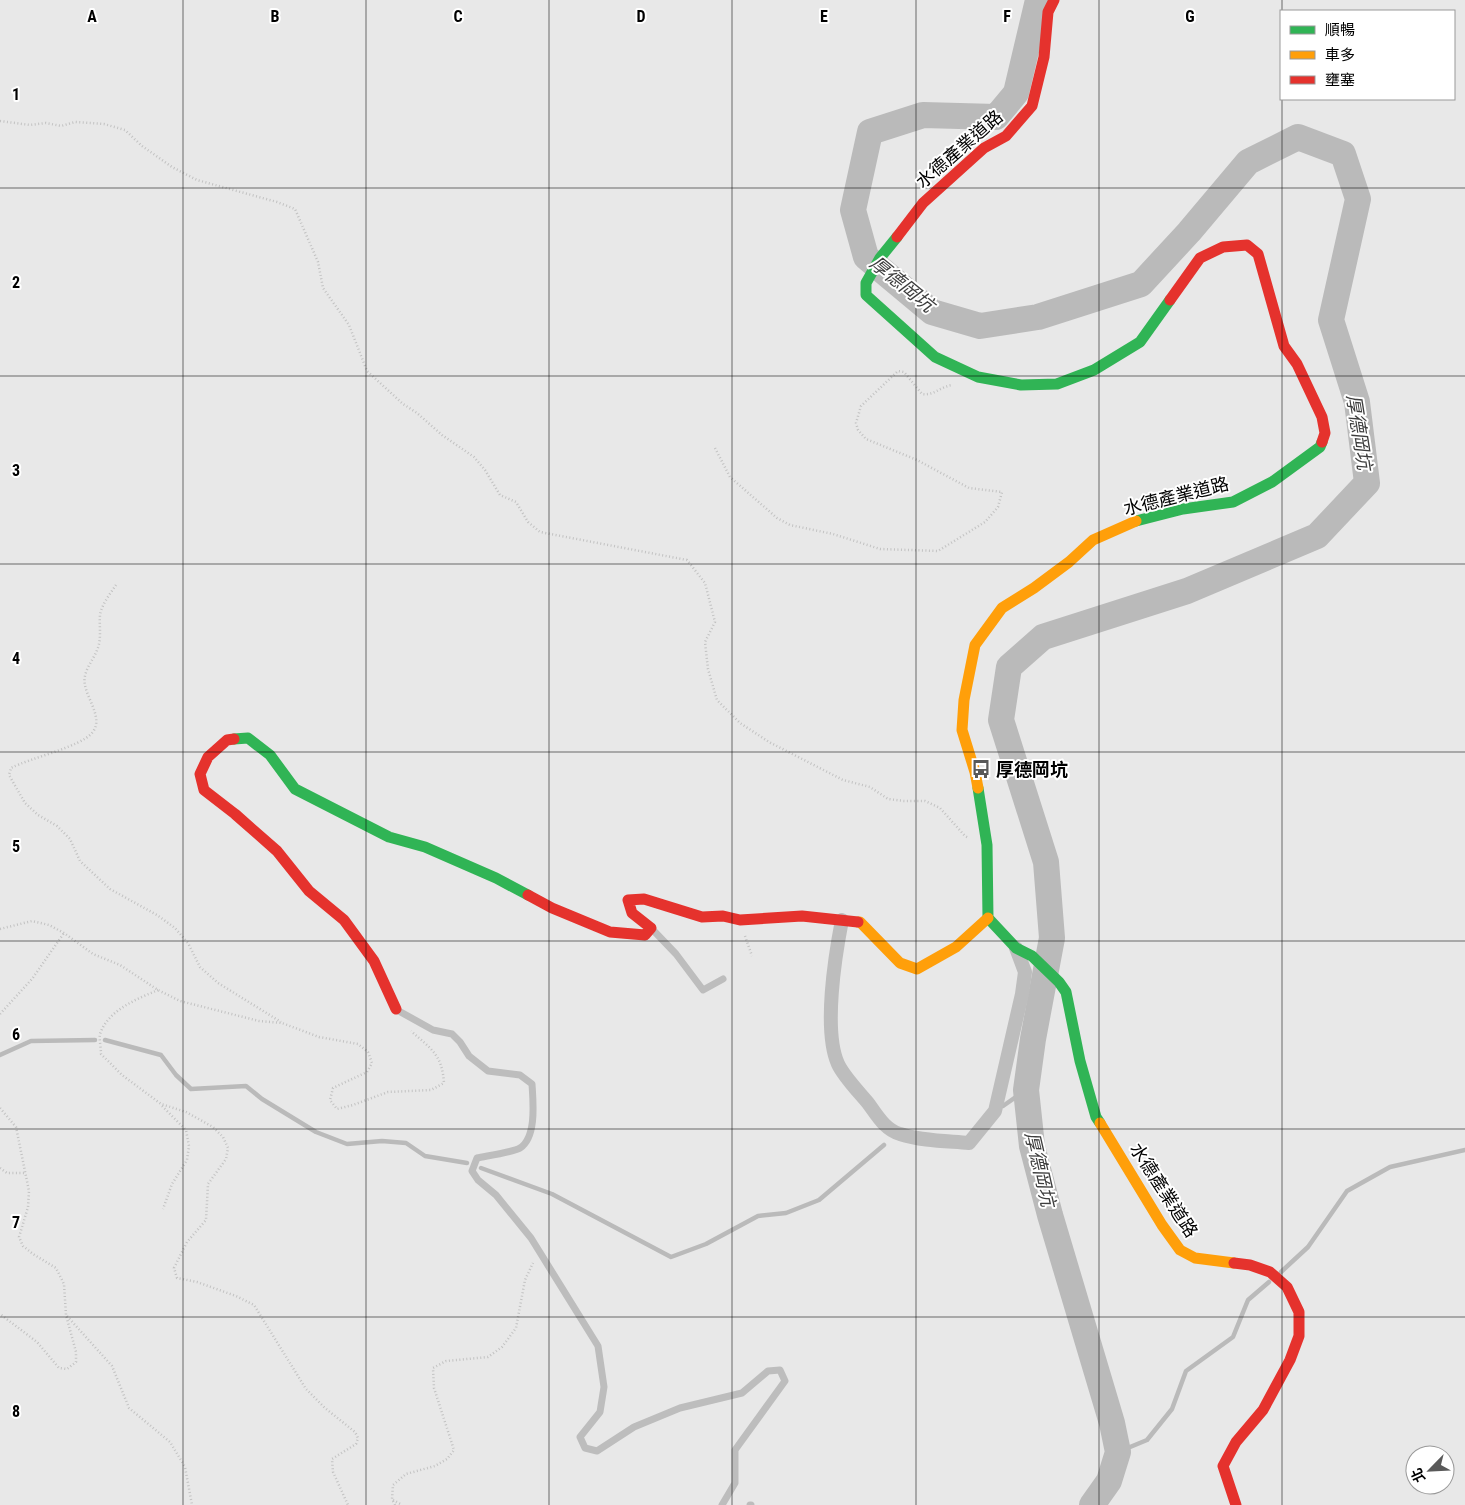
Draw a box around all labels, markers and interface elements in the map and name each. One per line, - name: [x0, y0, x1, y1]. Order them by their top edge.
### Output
- text: A: [87, 7, 97, 26]
- text: B: [271, 7, 280, 26]
- text: C: [453, 7, 463, 26]
- text: D: [636, 7, 646, 26]
- text: E: [820, 7, 828, 26]
- text: F: [1003, 7, 1011, 26]
- text: G: [1185, 7, 1195, 26]
- legend: [1280, 10, 1455, 100]
- text: 順暢: [1325, 21, 1355, 39]
- text: 車多: [1325, 46, 1355, 64]
- text: 壅塞: [1325, 71, 1355, 89]
- text: 1: [12, 85, 20, 104]
- street label: 水德產業道路: [911, 106, 1007, 192]
- water label: 厚德岡坑: [865, 251, 941, 319]
- text: 2: [12, 273, 20, 292]
- water label: 厚德岡坑: [1342, 393, 1377, 474]
- text: 3: [12, 461, 20, 480]
- street label: 水德產業道路: [1121, 473, 1231, 519]
- text: 4: [12, 649, 20, 668]
- bus stop icon: 厚德岡坑: [970, 758, 992, 780]
- place label: 厚德岡坑: [996, 759, 1068, 780]
- text: 5: [12, 837, 20, 856]
- text: 6: [12, 1025, 20, 1044]
- water label: 厚德岡坑: [1020, 1129, 1060, 1212]
- street label: 水德產業道路: [1126, 1139, 1202, 1241]
- text: 7: [12, 1213, 20, 1232]
- text: 8: [12, 1402, 20, 1421]
- north arrow: [1405, 1445, 1455, 1495]
- text: 北: [1408, 1466, 1428, 1485]

